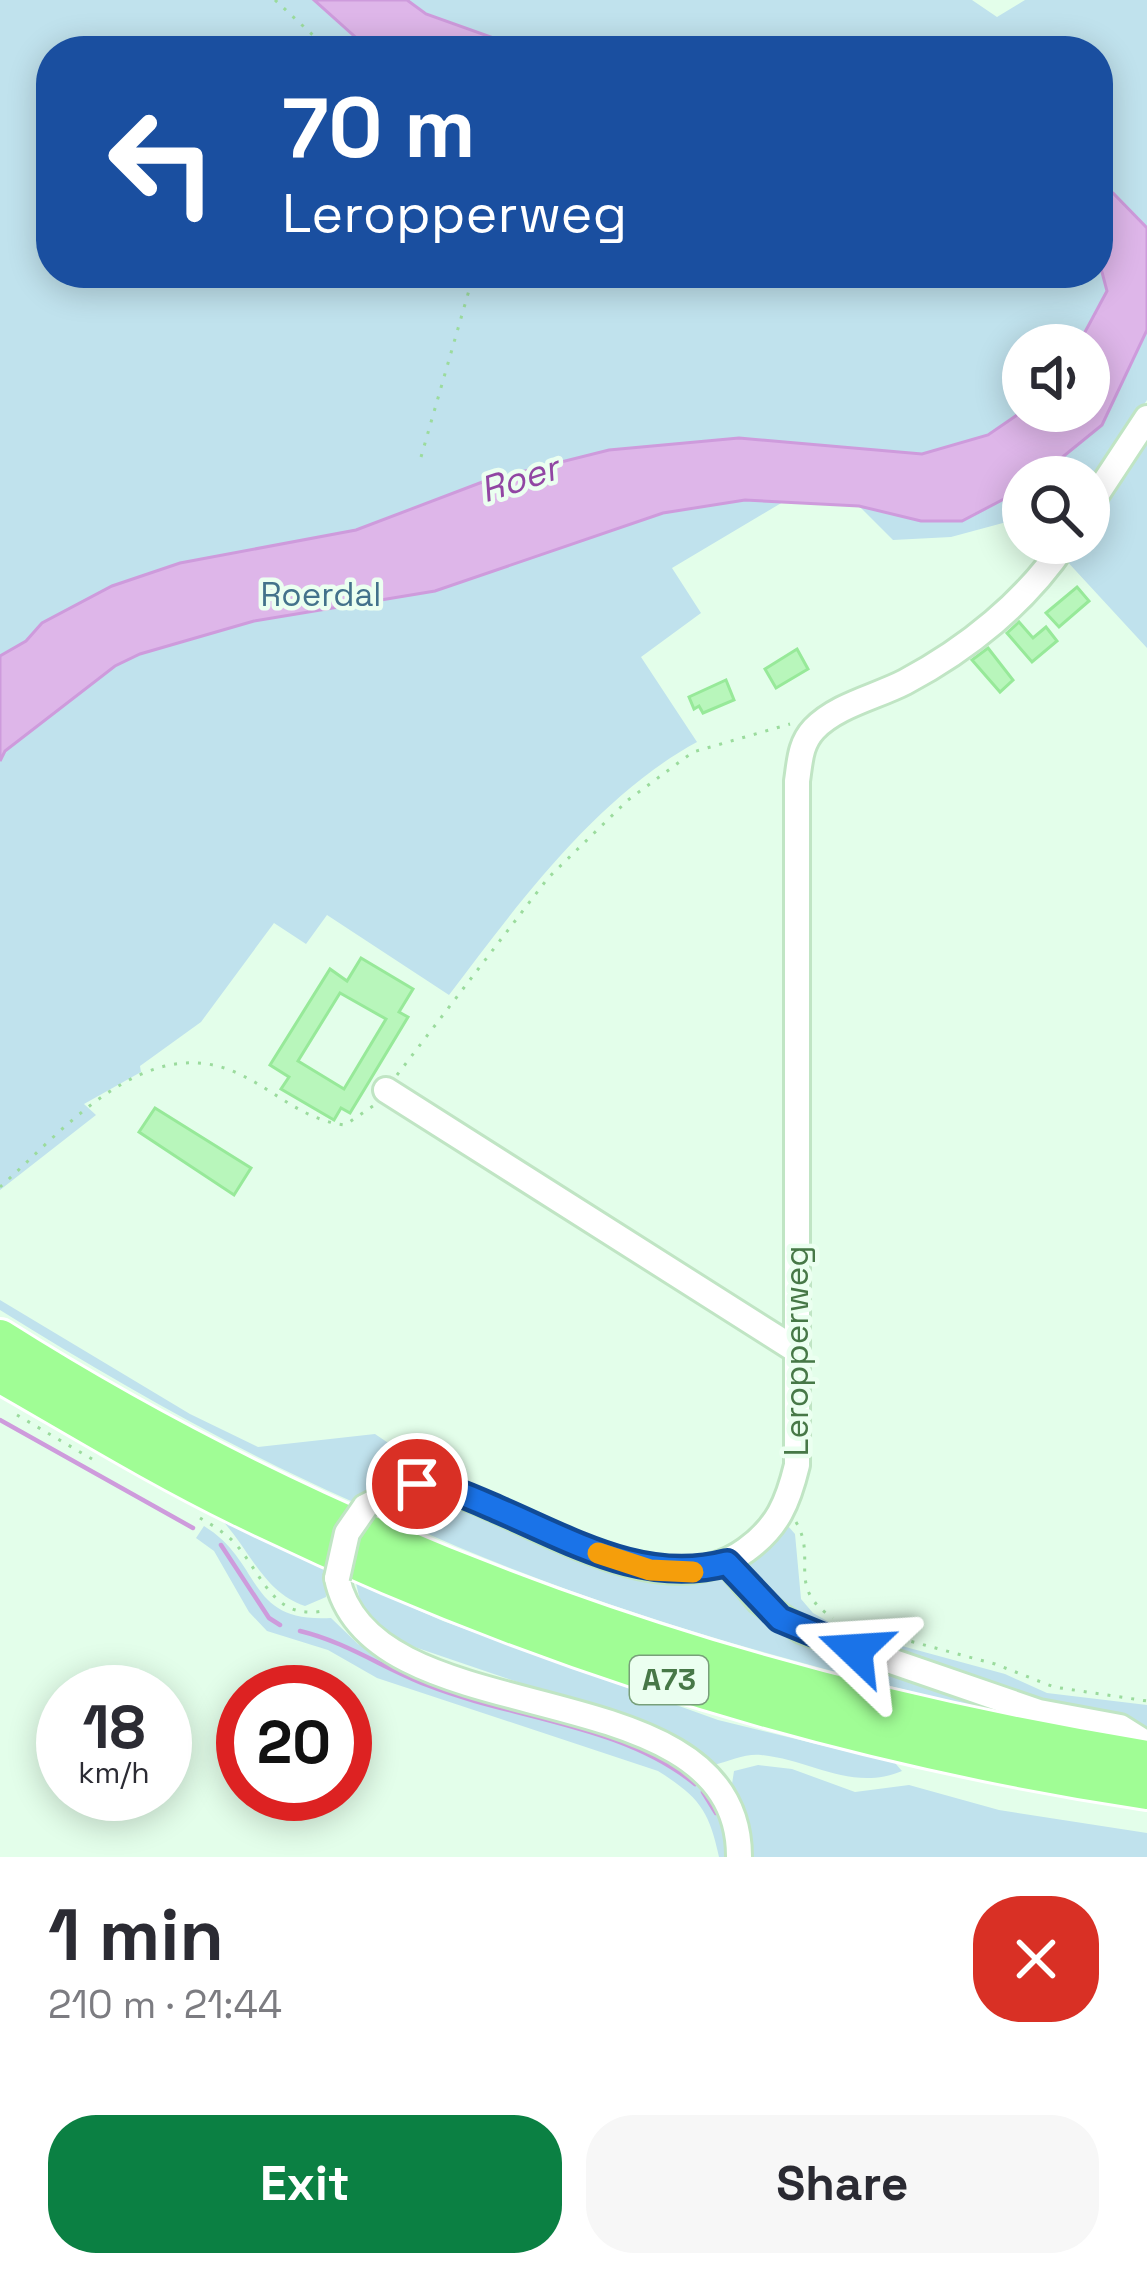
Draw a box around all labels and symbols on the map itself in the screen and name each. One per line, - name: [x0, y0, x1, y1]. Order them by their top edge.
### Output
- water label: Roer: [474, 444, 568, 513]
- park label: Roerdal: [261, 574, 381, 616]
- street label: Leropperweg: [776, 1246, 818, 1457]
- pin: [366, 1433, 468, 1535]
- position arrow: [792, 1587, 918, 1713]
- road number: A73: [630, 1656, 708, 1704]
- speed limit sign: 20: [216, 1665, 372, 1821]

